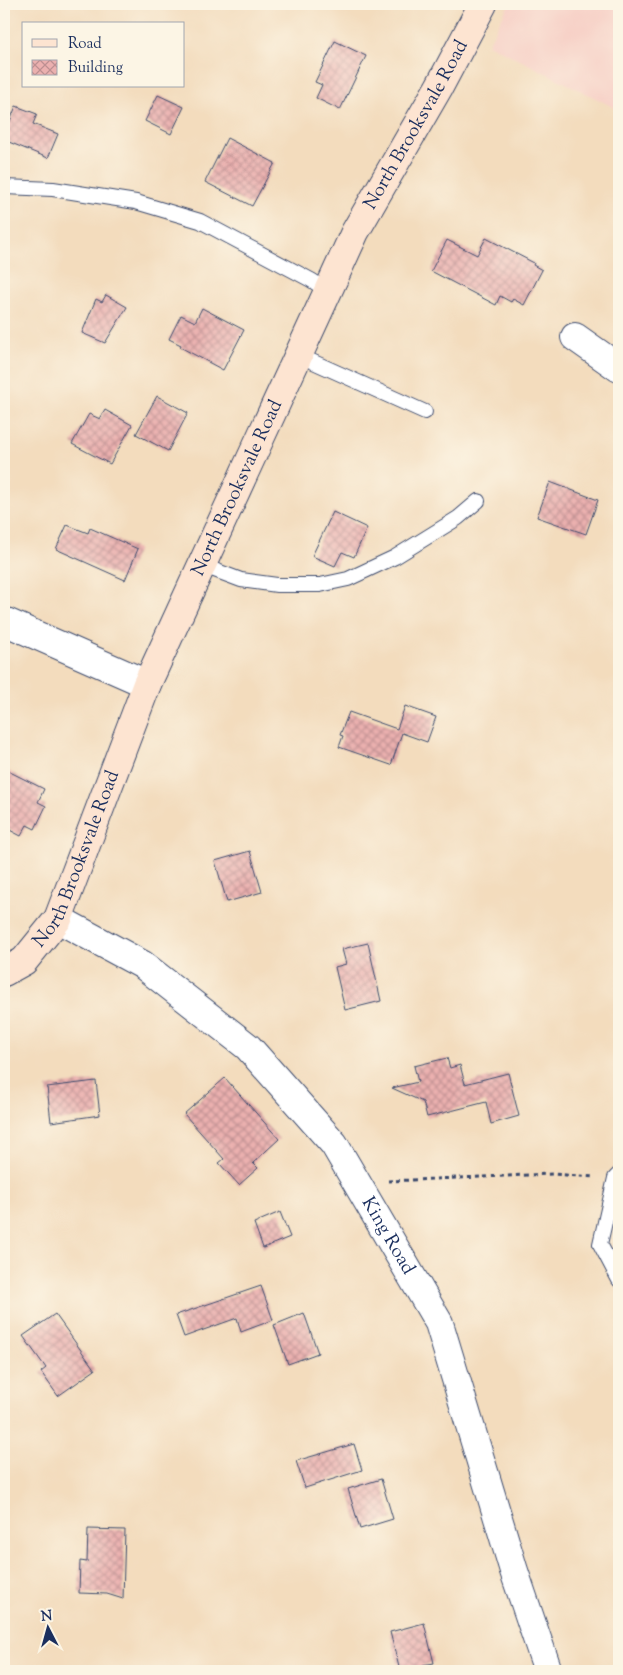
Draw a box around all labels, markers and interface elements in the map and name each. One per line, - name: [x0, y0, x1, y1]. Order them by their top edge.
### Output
- legend: [22, 22, 185, 88]
- text: Road: [68, 34, 102, 55]
- street label: North Brooksvale Road: [357, 35, 475, 215]
- text: Building: [68, 58, 123, 79]
- street label: North Brooksvale Road: [185, 395, 290, 580]
- street label: North Brooksvale Road: [26, 766, 127, 954]
- street label: King Road: [354, 1192, 421, 1280]
- north arrow: [22, 1602, 72, 1652]
- text: N: [40, 1607, 53, 1628]

